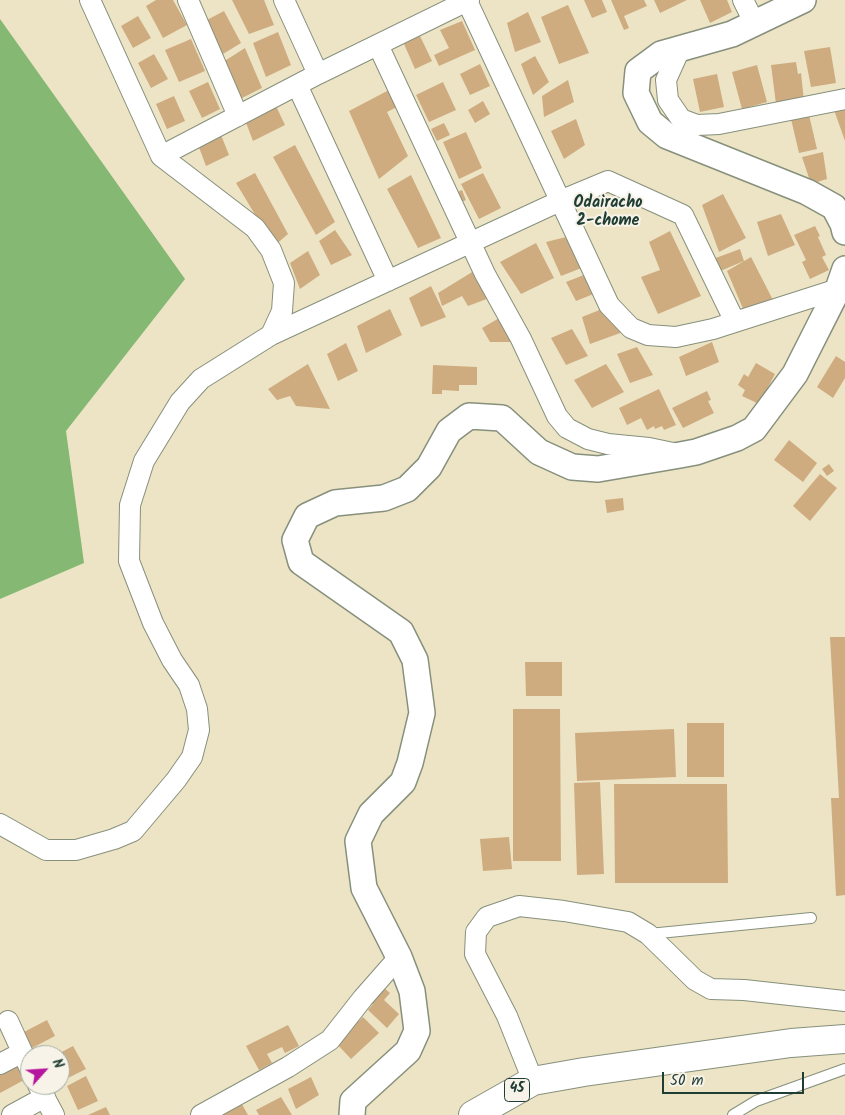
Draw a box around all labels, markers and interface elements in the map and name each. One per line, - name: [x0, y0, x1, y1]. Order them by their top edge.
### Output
- district label: Odairacho 2-chome: [574, 194, 642, 232]
- north arrow: [20, 1045, 70, 1095]
- text: N: [46, 1055, 69, 1073]
- scale bar: [665, 1062, 808, 1094]
- text: 50 m: [670, 1069, 704, 1093]
- road number: 45: [504, 1078, 530, 1102]

